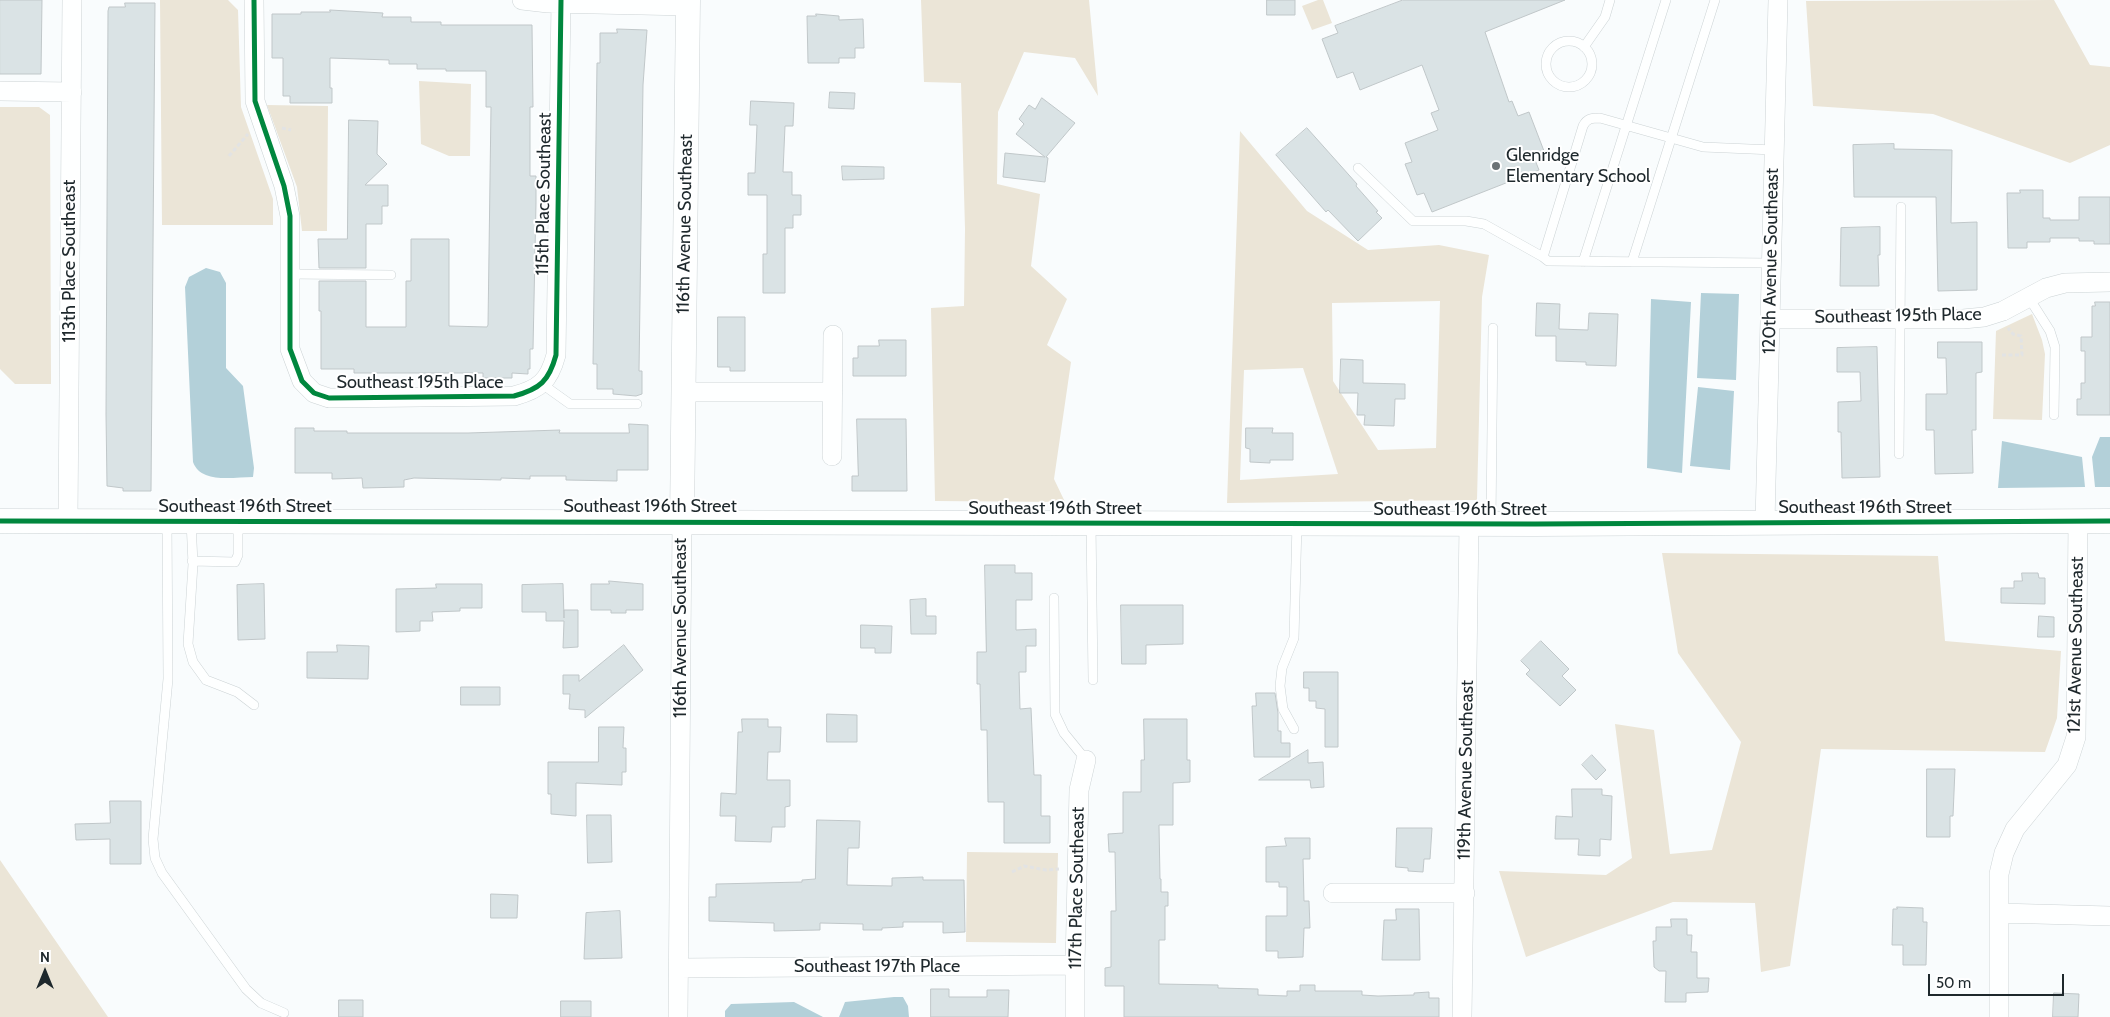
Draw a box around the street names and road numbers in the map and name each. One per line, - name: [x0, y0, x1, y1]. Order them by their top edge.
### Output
- street label: 115th Place Southeast: [532, 112, 556, 276]
- street label: 116th Avenue Southeast: [673, 134, 697, 314]
- street label: 120th Avenue Southeast: [1759, 168, 1783, 354]
- street label: 113th Place Southeast: [59, 180, 81, 342]
- street label: Southeast 195th Place: [1814, 304, 1982, 328]
- street label: Southeast 195th Place: [336, 372, 504, 394]
- street label: Southeast 196th Street: [158, 496, 332, 518]
- street label: Southeast 196th Street: [563, 496, 737, 518]
- street label: Southeast 196th Street: [1778, 497, 1952, 519]
- street label: Southeast 196th Street: [968, 498, 1142, 520]
- street label: Southeast 196th Street: [1373, 499, 1547, 521]
- street label: 116th Avenue Southeast: [670, 538, 692, 718]
- street label: 121st Avenue Southeast: [2064, 556, 2088, 734]
- street label: 119th Avenue Southeast: [1454, 680, 1478, 860]
- street label: 117th Place Southeast: [1065, 807, 1089, 969]
- street label: Southeast 197th Place: [794, 956, 960, 978]

